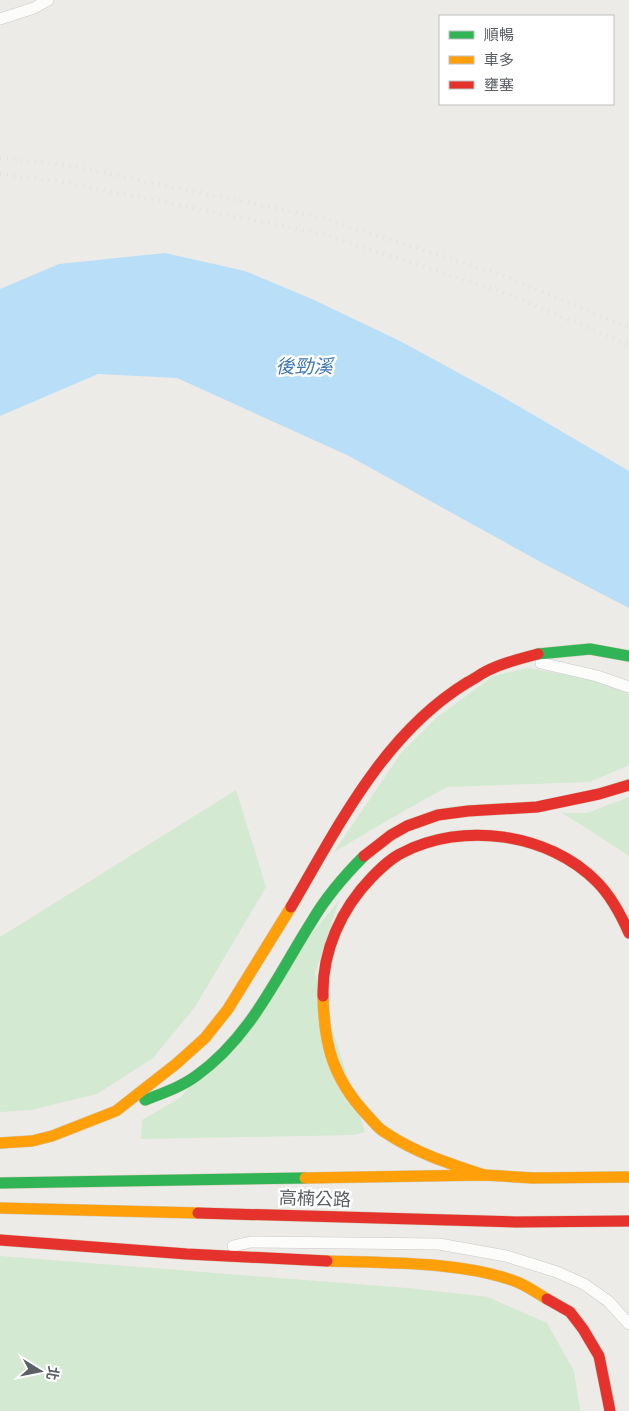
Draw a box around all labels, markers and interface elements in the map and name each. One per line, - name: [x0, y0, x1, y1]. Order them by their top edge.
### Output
- legend: [439, 15, 614, 105]
- text: 順暢: [484, 25, 514, 45]
- text: 車多: [484, 50, 514, 70]
- text: 壅塞: [484, 75, 514, 95]
- water label: 後勁溪: [275, 354, 335, 380]
- street label: 高楠公路: [279, 1186, 351, 1212]
- north arrow: [15, 1346, 65, 1396]
- text: 北: [42, 1365, 63, 1382]

